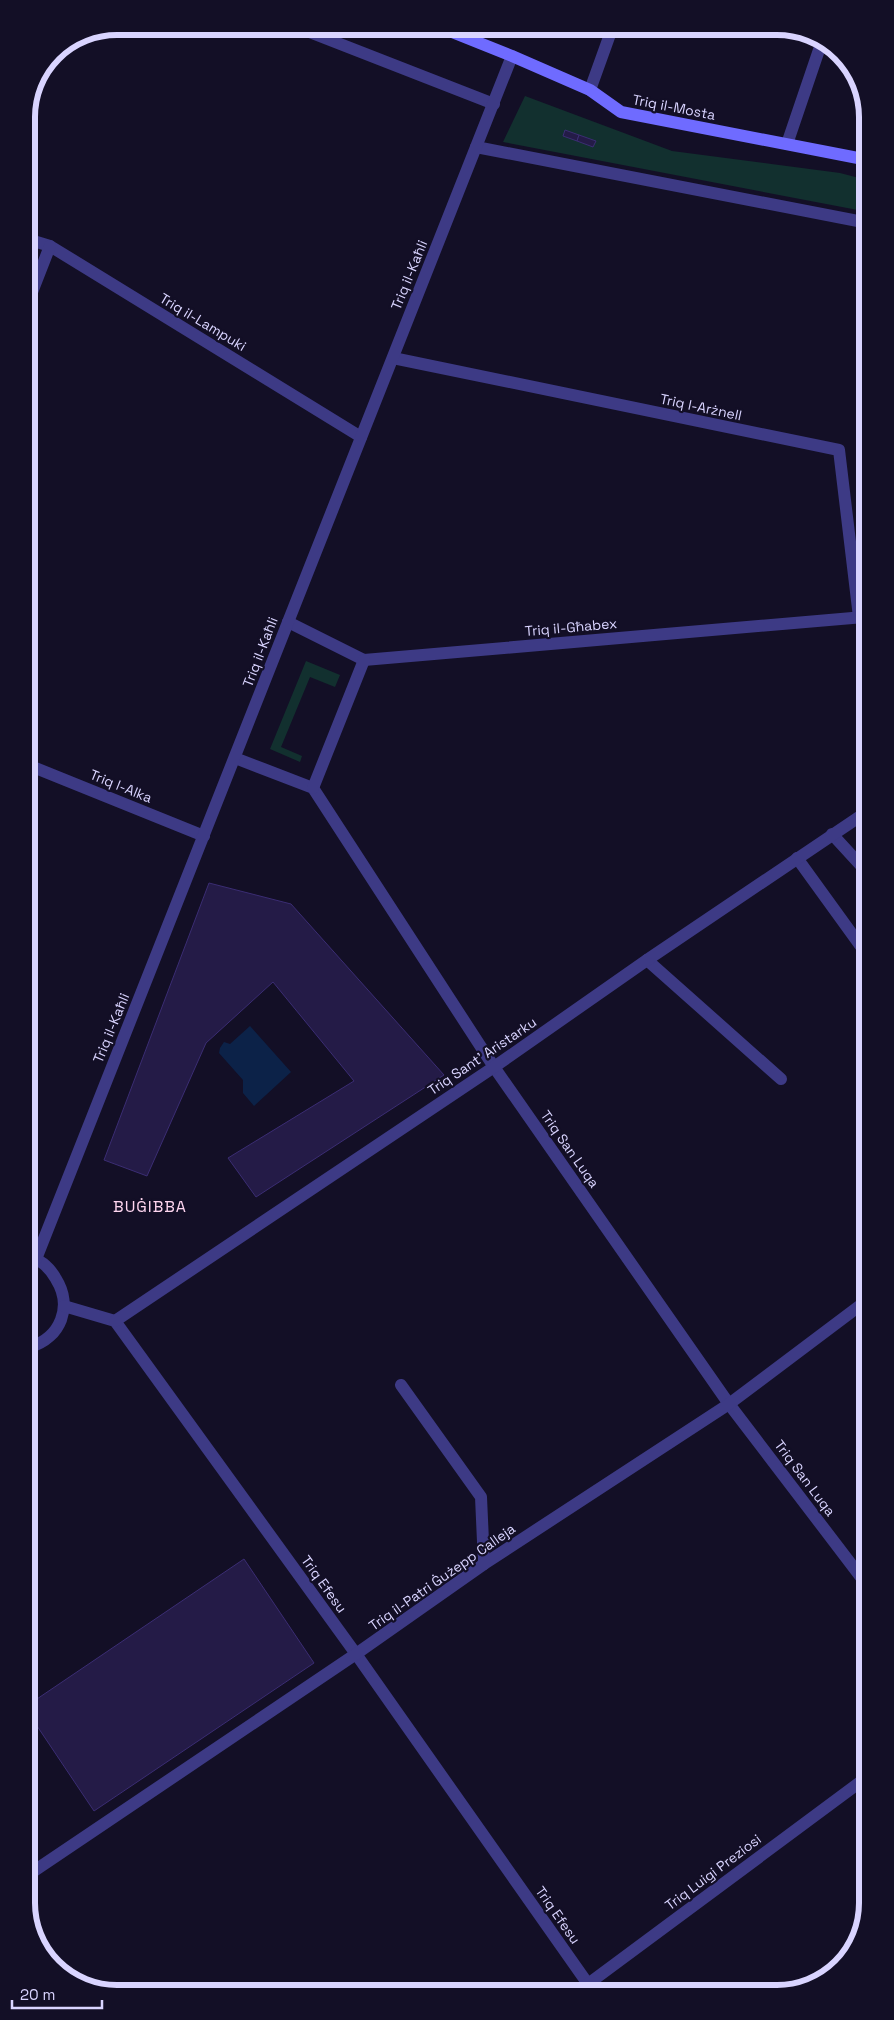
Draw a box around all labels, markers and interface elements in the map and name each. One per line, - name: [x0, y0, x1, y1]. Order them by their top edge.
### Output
- street label: Triq il-Mosta: [631, 90, 717, 124]
- street label: Triq il-Kaħli: [387, 237, 431, 313]
- street label: Triq il-Lampuki: [156, 289, 250, 355]
- street label: Triq l-Arżnell: [658, 390, 744, 424]
- street label: Triq il-Kaħli: [238, 614, 282, 690]
- street label: Triq il-Għabex: [524, 614, 618, 640]
- street label: Triq l-Alka: [87, 765, 155, 807]
- street label: Triq il-Kaħli: [89, 990, 133, 1066]
- street label: Triq Sant' Aristarku: [424, 1013, 540, 1099]
- street label: Triq San Luqa: [537, 1107, 603, 1191]
- district label: BUĠIBBA: [113, 1196, 187, 1217]
- street label: Triq San Luqa: [771, 1436, 839, 1520]
- street label: Triq il-Patri Ġużepp Calleja: [365, 1520, 519, 1634]
- street label: Triq Efesu: [297, 1552, 351, 1616]
- street label: Triq Luigi Preziosi: [661, 1830, 765, 1914]
- street label: Triq Efesu: [532, 1883, 584, 1947]
- scale bar: [12, 1978, 102, 2010]
- text: 20 m: [20, 1985, 55, 2004]

